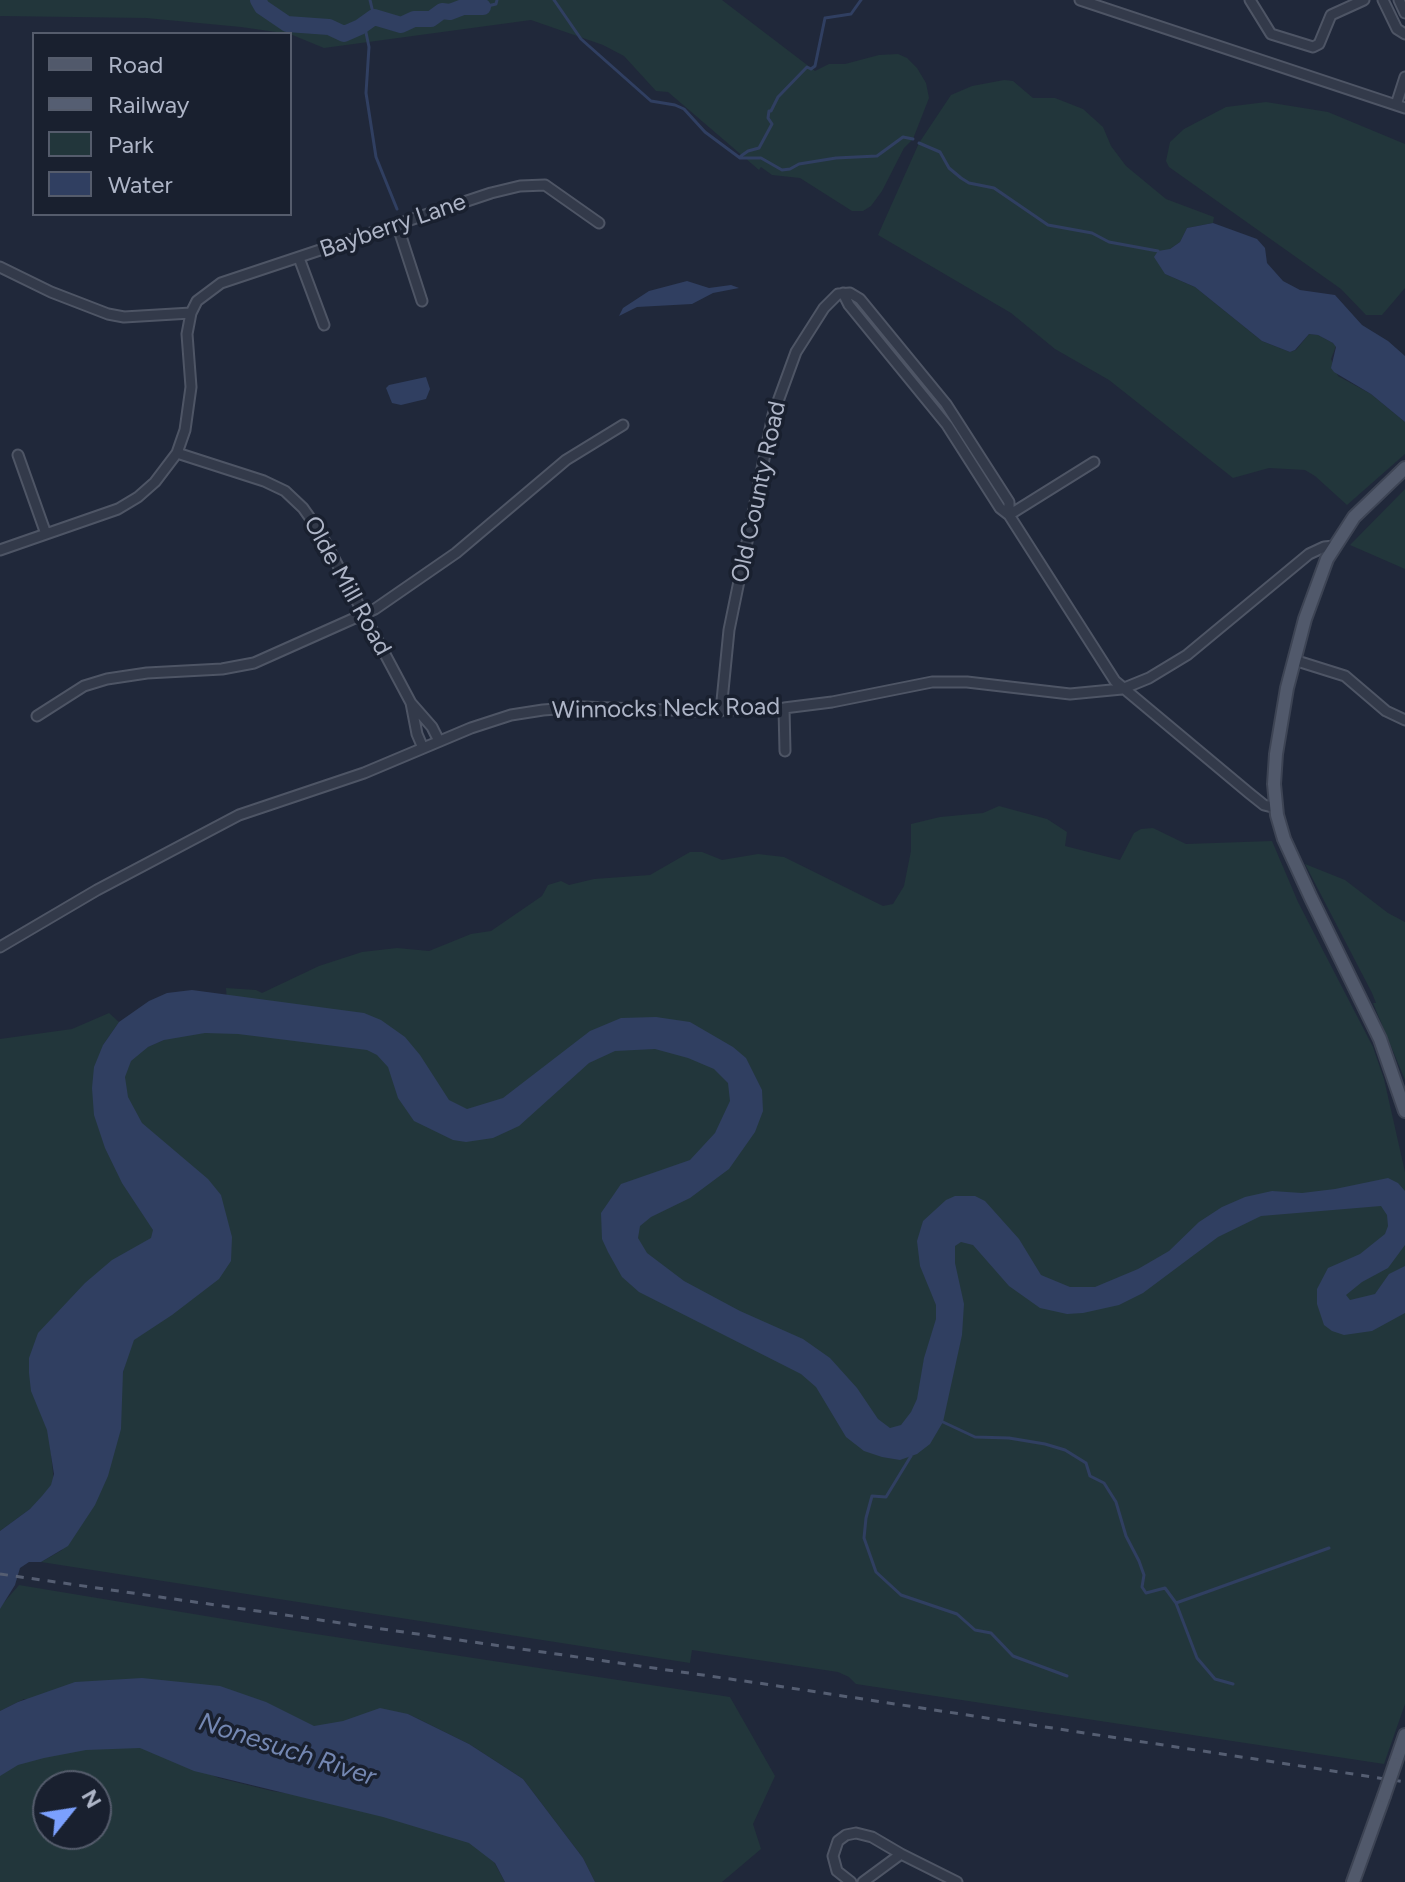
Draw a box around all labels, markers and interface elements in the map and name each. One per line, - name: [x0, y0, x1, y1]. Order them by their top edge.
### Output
- legend: [32, 32, 292, 216]
- text: Road: [108, 50, 163, 79]
- text: Railway: [108, 90, 189, 119]
- text: Park: [108, 130, 154, 159]
- text: Water: [108, 170, 173, 199]
- street label: Bayberry Lane: [316, 188, 470, 264]
- street label: Old County Road: [726, 399, 792, 585]
- street label: Olde Mill Road: [297, 511, 397, 661]
- street label: Winnocks Neck Road: [552, 693, 780, 725]
- water label: Nonesuch River: [195, 1707, 379, 1793]
- north arrow: [32, 1770, 112, 1850]
- text: N: [76, 1785, 107, 1813]

